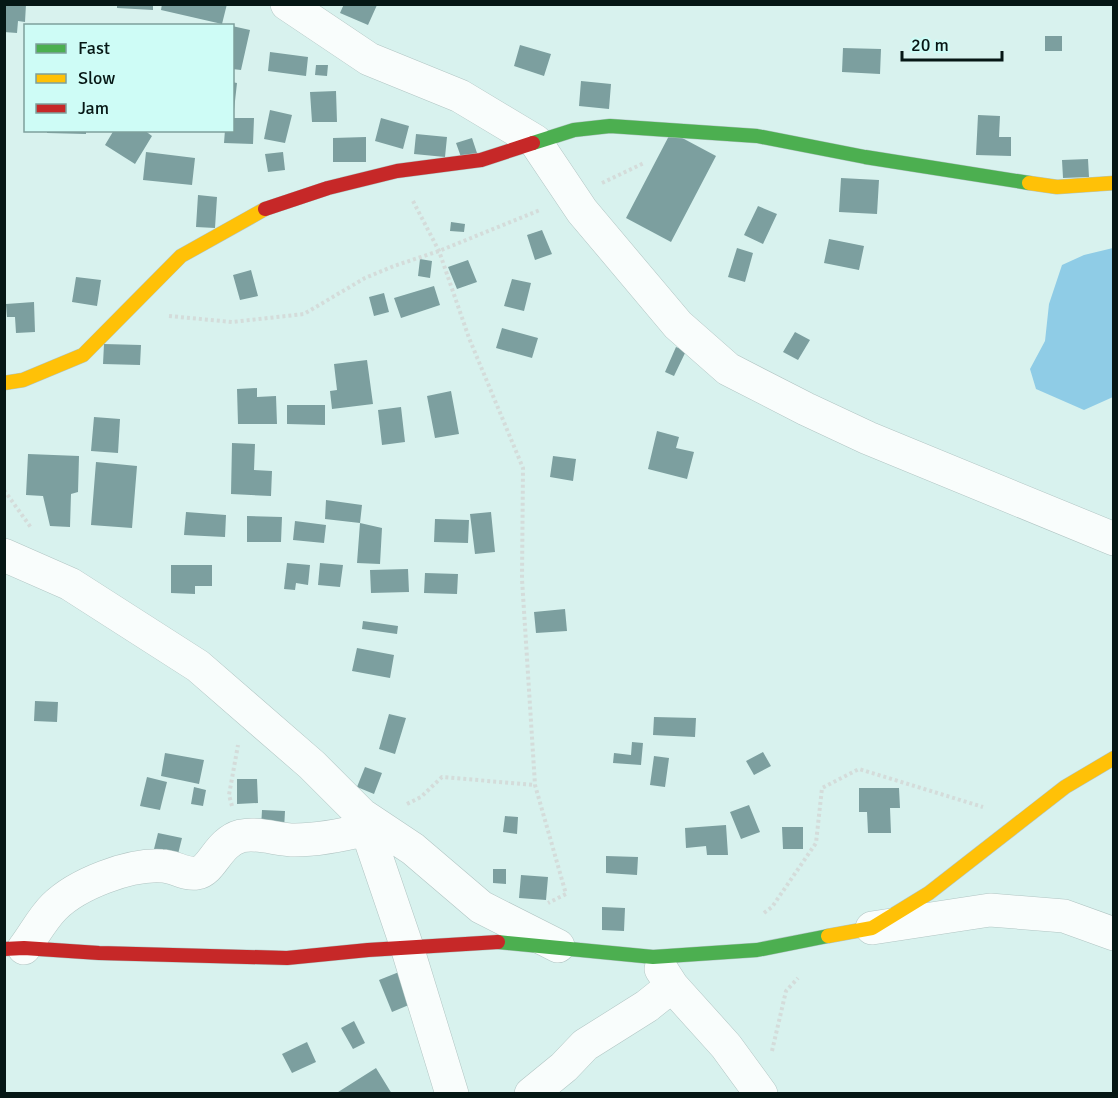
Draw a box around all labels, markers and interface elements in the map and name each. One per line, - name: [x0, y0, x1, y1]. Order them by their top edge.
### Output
- legend: [24, 24, 234, 132]
- scale bar: [902, 24, 1002, 62]
- text: 20 m: [911, 34, 949, 56]
- text: Fast: [78, 37, 110, 59]
- text: Slow: [78, 67, 115, 89]
- text: Jam: [78, 97, 109, 119]

